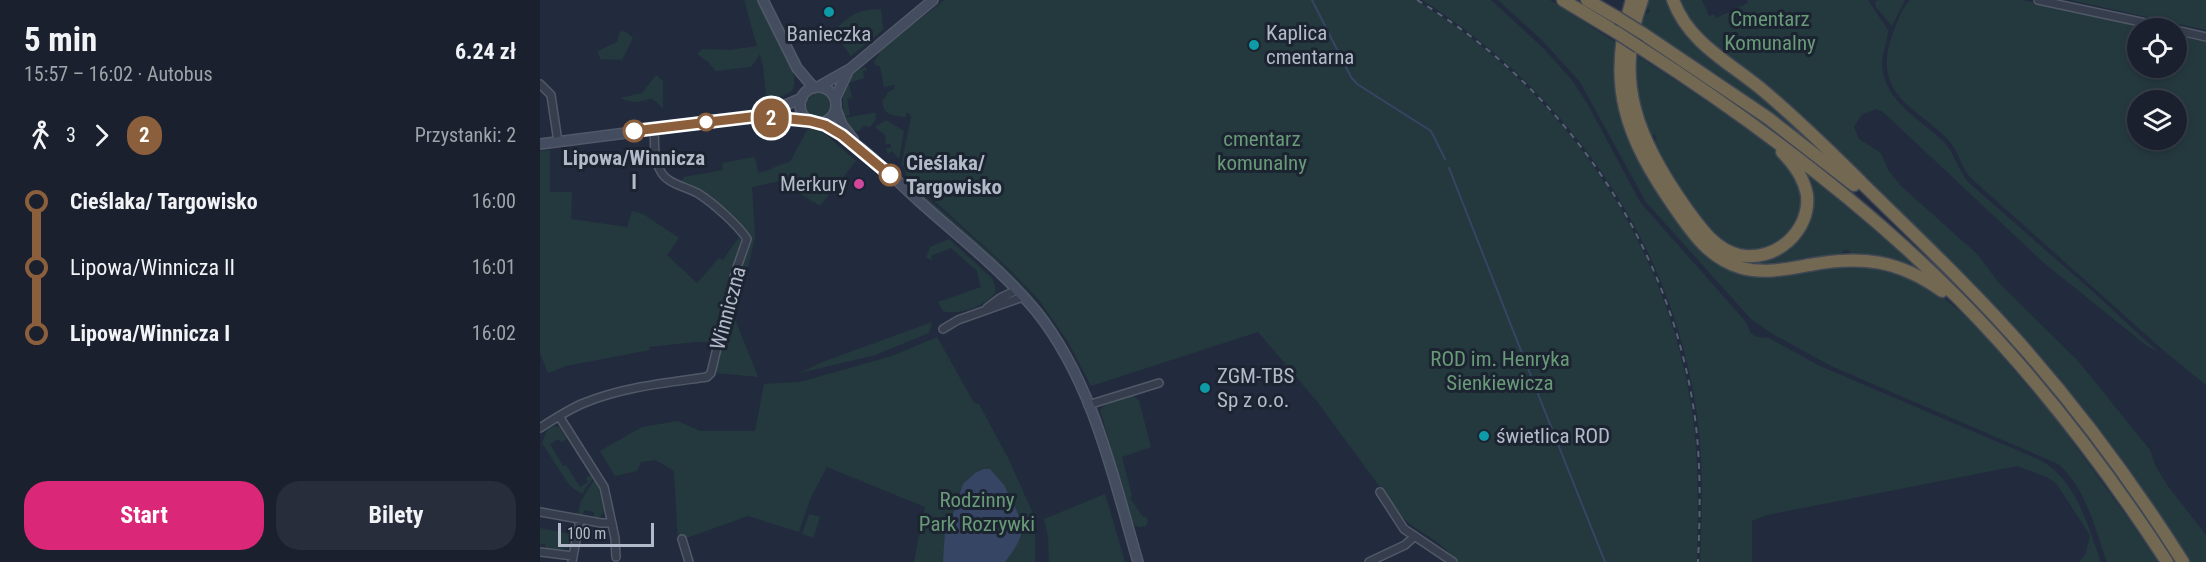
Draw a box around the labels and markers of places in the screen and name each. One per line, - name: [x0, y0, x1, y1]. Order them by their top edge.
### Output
- marker: Banieczka: [822, 5, 836, 19]
- place label: Kaplica cmentarna: [1266, 21, 1354, 69]
- place label: Banieczka: [787, 22, 871, 46]
- marker: Kaplica cmentarna: [1247, 38, 1261, 52]
- unlabelled marker: [697, 113, 715, 131]
- marker: Lipowa/Winnicza I: [623, 120, 645, 142]
- place label: Lipowa/Winnicza I: [563, 146, 705, 194]
- place label: Cieślaka/ Targowisko: [906, 151, 1002, 199]
- marker: Cieślaka/ Targowisko: [879, 164, 901, 186]
- place label: Merkury: [780, 172, 847, 196]
- marker: Merkury: [852, 177, 866, 191]
- place label: ZGM-TBS Sp z o.o.: [1217, 364, 1295, 412]
- marker: ZGM-TBS Sp z o.o.: [1198, 381, 1212, 395]
- place label: świetlica ROD: [1496, 424, 1610, 448]
- marker: świetlica ROD: [1477, 429, 1491, 443]

